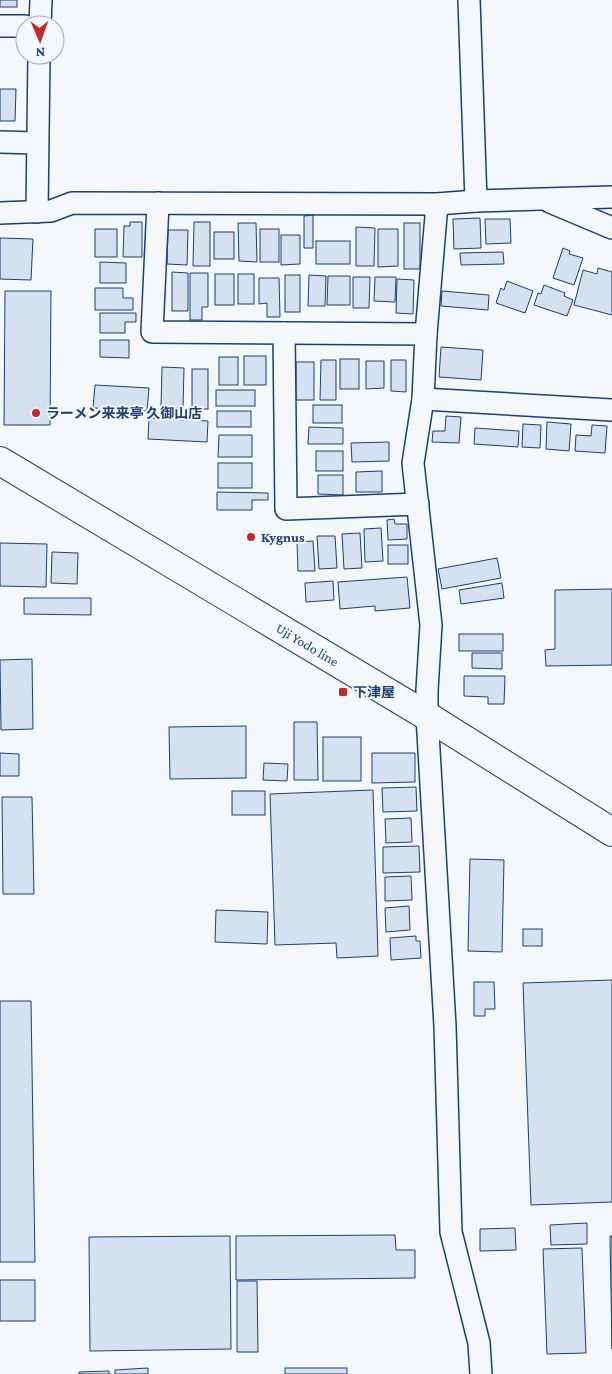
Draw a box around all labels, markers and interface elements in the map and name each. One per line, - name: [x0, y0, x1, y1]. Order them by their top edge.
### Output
- north arrow: [15, 15, 65, 65]
- text: N: [35, 45, 46, 61]
- place label: ラーメン来来亭 久御山店: [46, 405, 202, 421]
- marker: ラーメン来来亭 久御山店: [30, 407, 42, 419]
- place label: Kygnus: [261, 529, 305, 545]
- marker: Kygnus: [245, 531, 257, 543]
- street label: Uji Yodo line: [273, 620, 342, 669]
- place label: 下津屋: [353, 684, 395, 700]
- marker: 下津屋: [337, 686, 349, 698]

